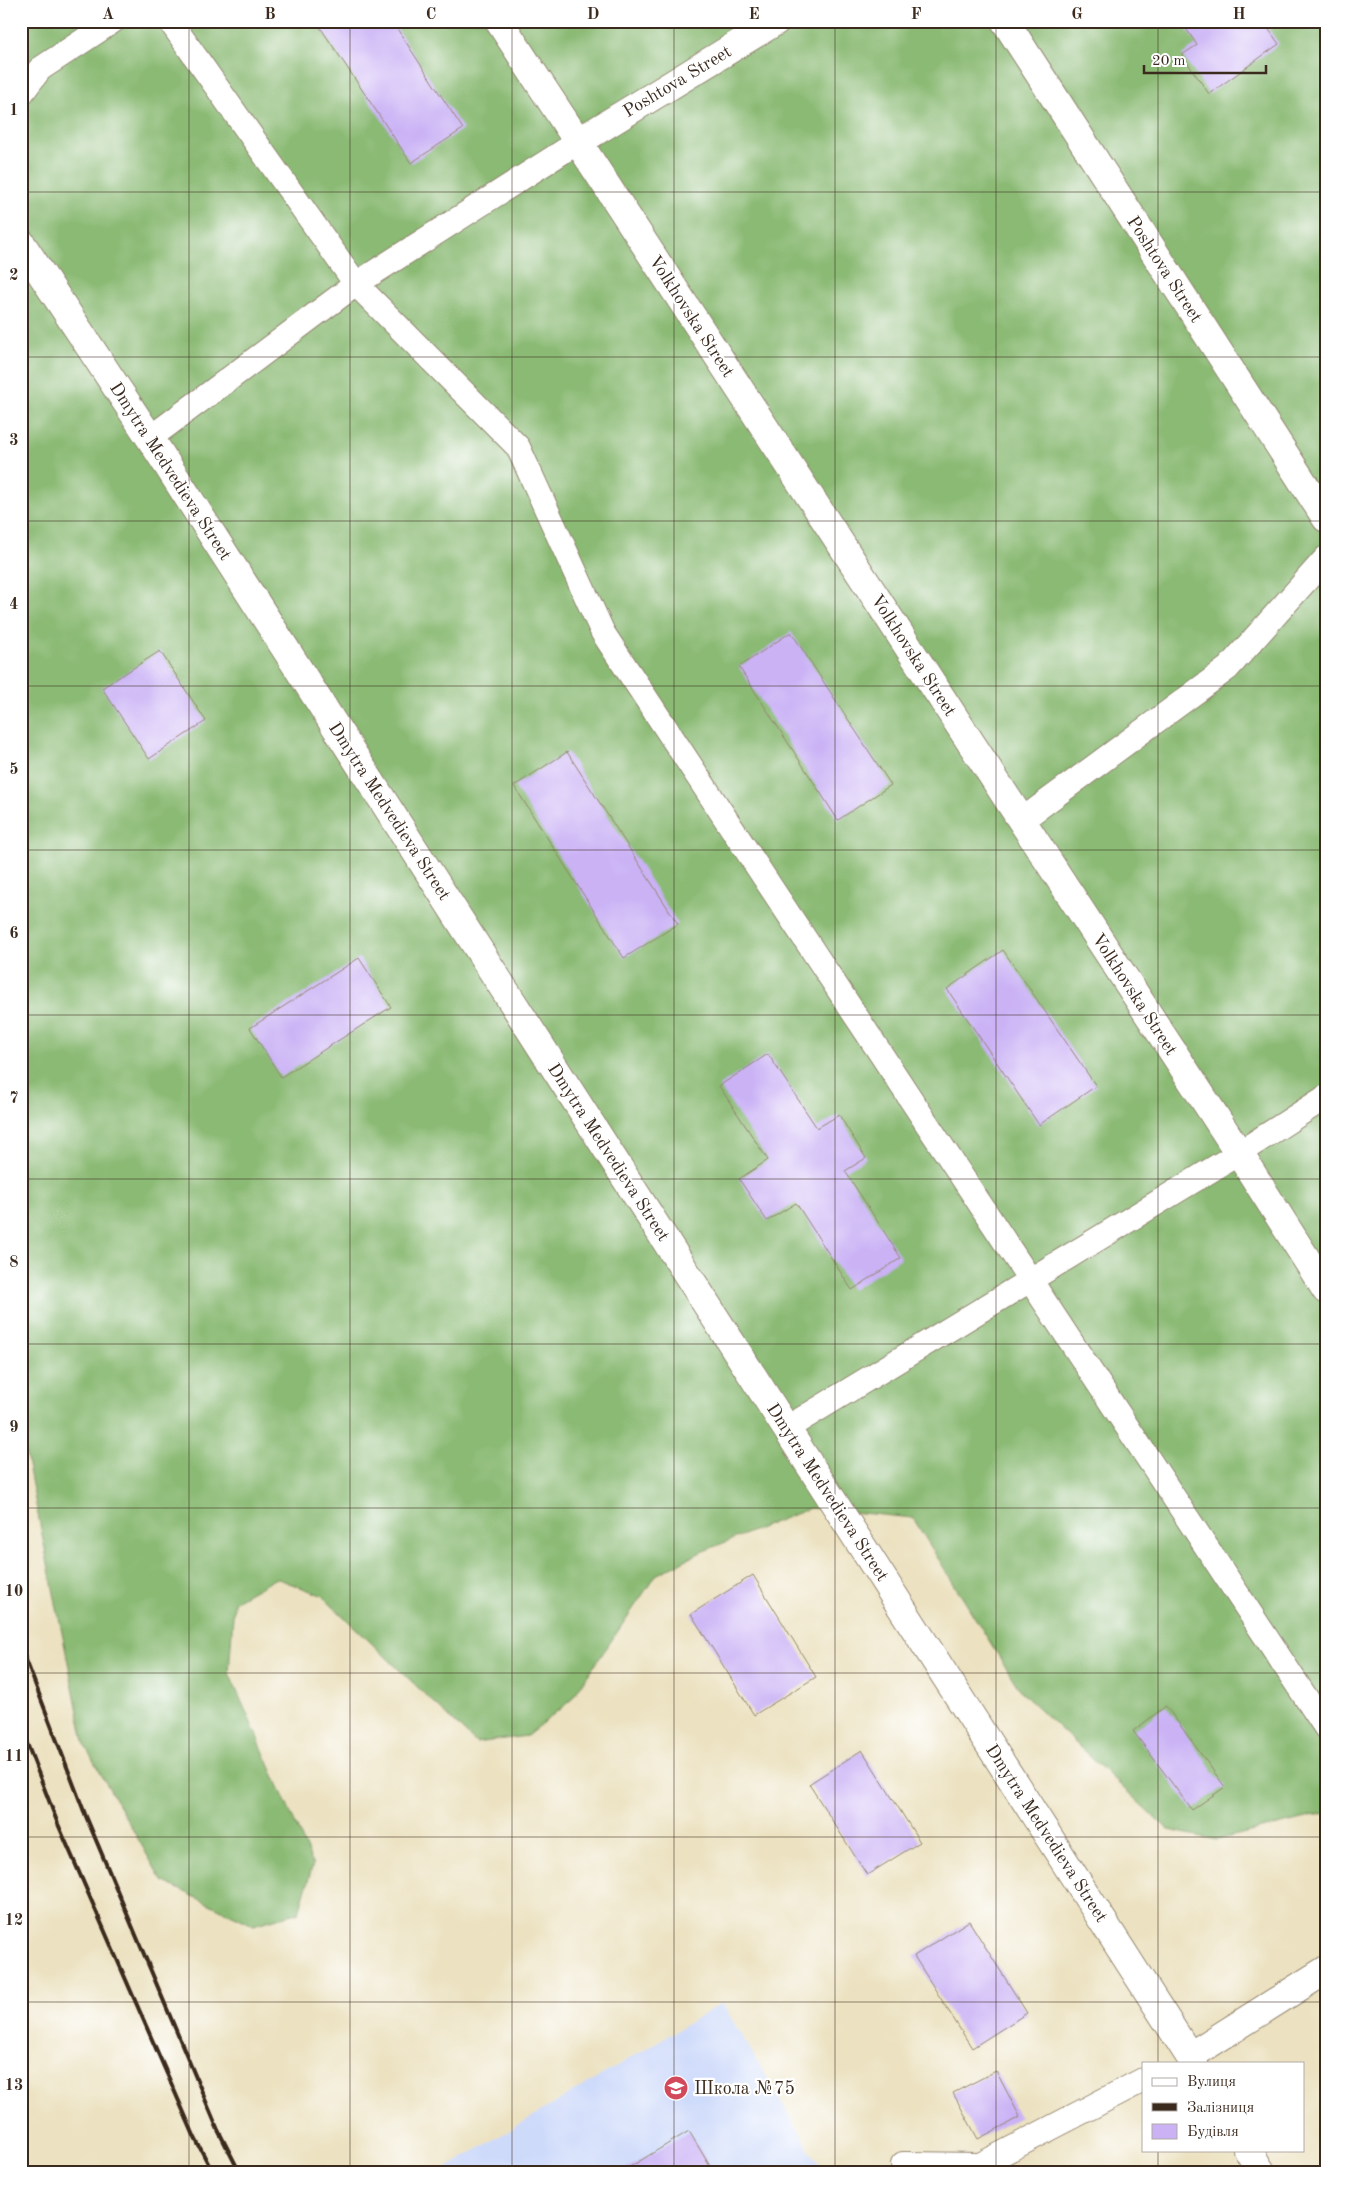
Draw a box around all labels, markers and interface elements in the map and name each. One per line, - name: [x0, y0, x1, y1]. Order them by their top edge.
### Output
- text: A: [102, 7, 114, 23]
- text: B: [264, 7, 276, 23]
- text: C: [426, 7, 436, 23]
- text: D: [587, 7, 599, 23]
- text: E: [748, 7, 760, 23]
- text: F: [911, 7, 922, 23]
- text: G: [1071, 7, 1083, 23]
- text: H: [1232, 7, 1246, 23]
- street label: Poshtova Street: [620, 42, 735, 121]
- scale bar: [1144, 42, 1267, 74]
- text: 20 m: [1152, 54, 1186, 69]
- text: 1: [9, 103, 19, 119]
- street label: Poshtova Street: [1123, 213, 1205, 326]
- street label: Volkhovska Street: [645, 252, 737, 381]
- text: 2: [9, 268, 19, 284]
- street label: Dmytra Medvedieva Street: [106, 379, 234, 564]
- text: 3: [9, 433, 19, 449]
- street label: Volkhovska Street: [867, 591, 959, 720]
- text: 4: [9, 597, 19, 613]
- street label: Dmytra Medvedieva Street: [325, 719, 453, 904]
- text: 5: [9, 762, 19, 778]
- text: 6: [9, 926, 19, 942]
- street label: Volkhovska Street: [1088, 930, 1180, 1059]
- street label: Dmytra Medvedieva Street: [544, 1060, 672, 1245]
- text: 7: [9, 1091, 19, 1107]
- text: 8: [9, 1255, 19, 1271]
- street label: Dmytra Medvedieva Street: [763, 1400, 891, 1585]
- text: 9: [9, 1420, 19, 1436]
- text: 10: [5, 1584, 23, 1600]
- street label: Dmytra Medvedieva Street: [982, 1741, 1110, 1926]
- text: 11: [5, 1749, 23, 1765]
- text: 12: [5, 1913, 23, 1929]
- legend: [1142, 2062, 1304, 2152]
- school or university icon: Школа №75: [663, 2075, 689, 2101]
- text: Вулиця: [1187, 2075, 1236, 2090]
- text: 13: [5, 2078, 23, 2094]
- place label: Школа №75: [694, 2080, 795, 2098]
- text: Залізниця: [1187, 2101, 1254, 2116]
- text: Будівля: [1187, 2125, 1239, 2140]

